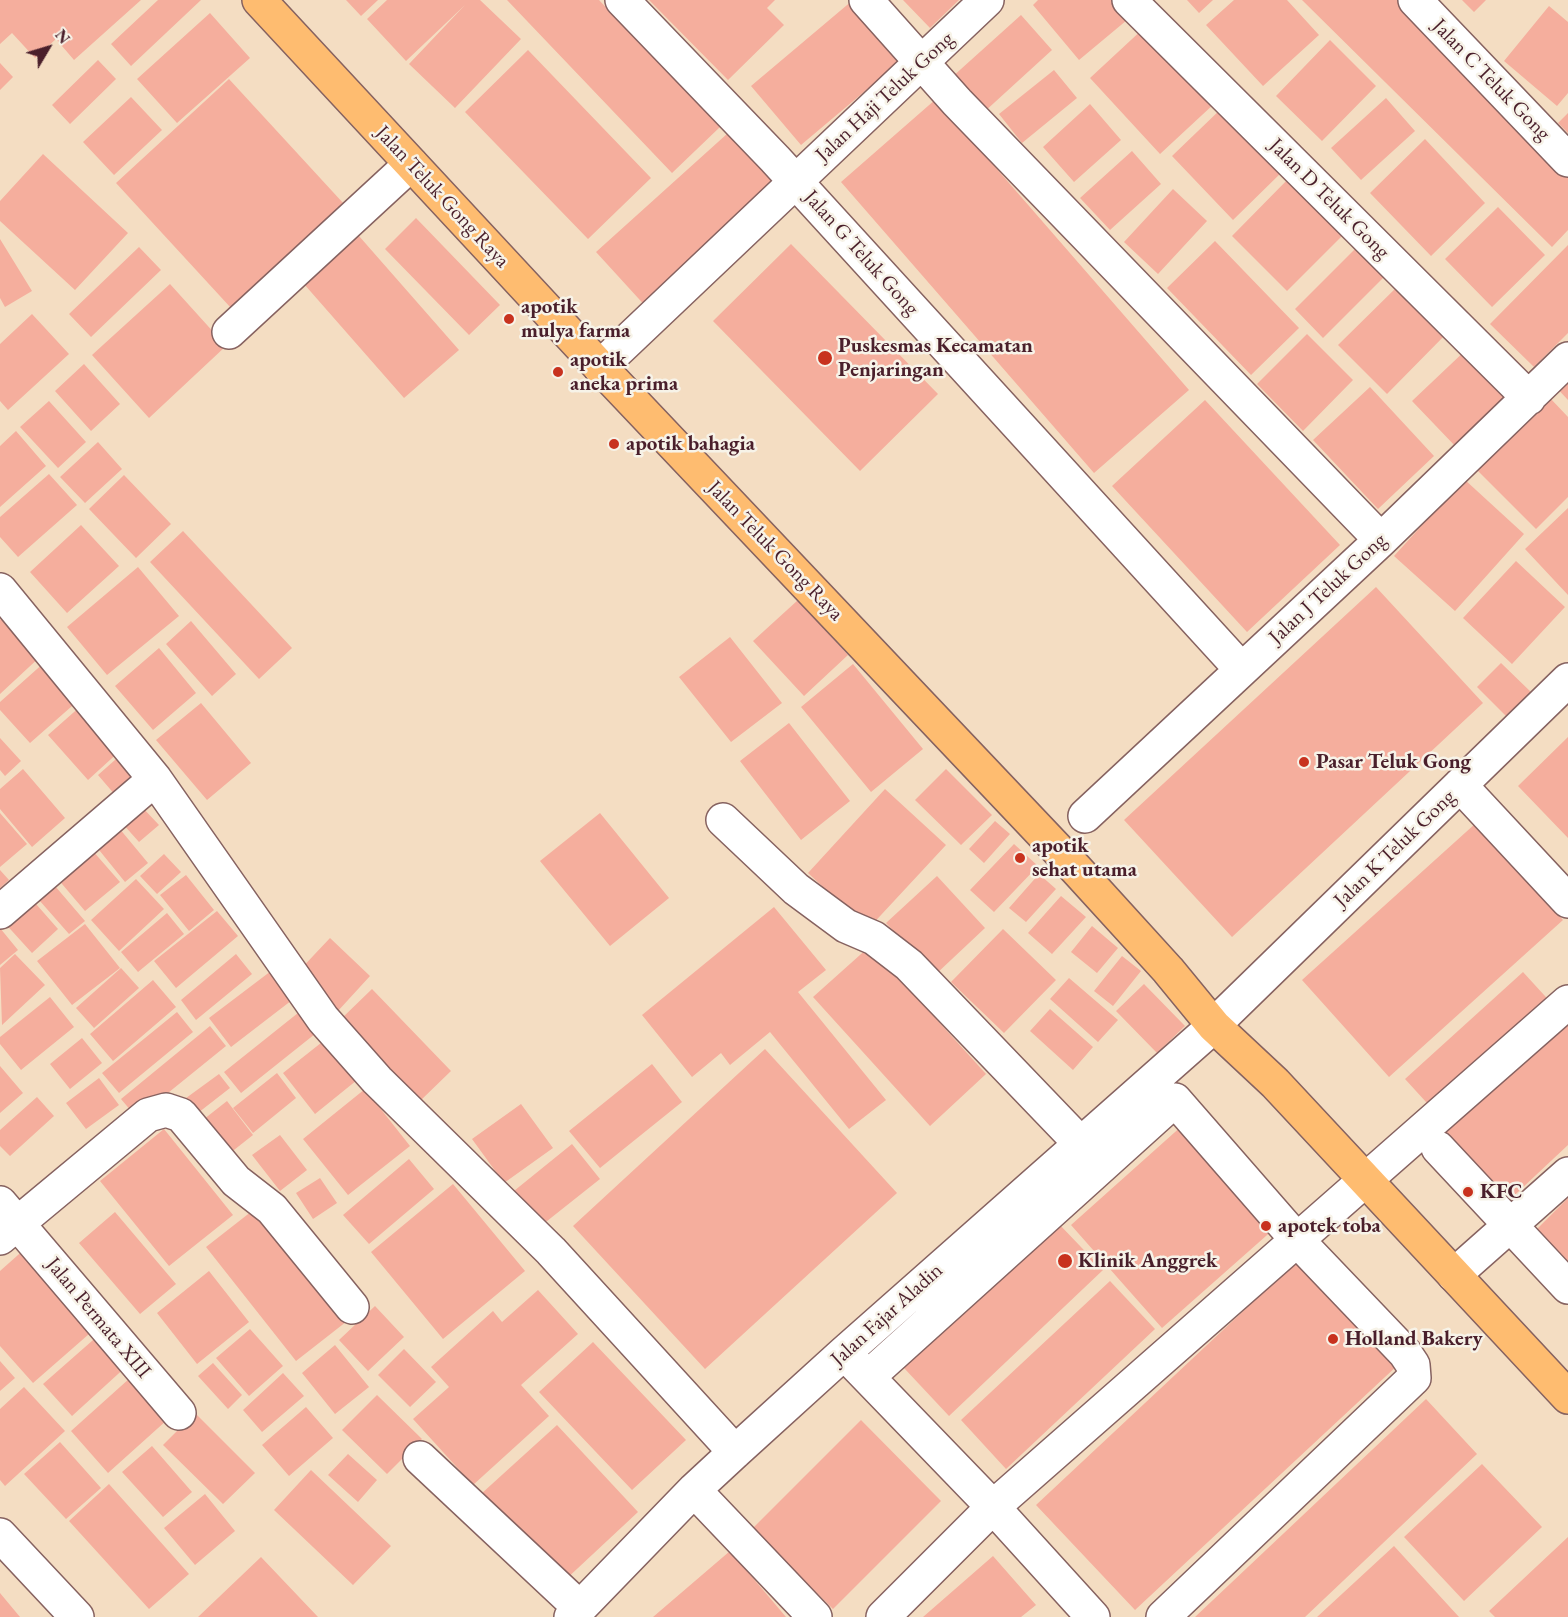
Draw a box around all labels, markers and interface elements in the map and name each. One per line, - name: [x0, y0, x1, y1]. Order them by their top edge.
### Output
- street label: Jalan C Teluk Gong: [1427, 14, 1555, 146]
- north arrow: [18, 18, 78, 78]
- text: N: [50, 25, 75, 48]
- street label: Jalan Haji Teluk Gong: [811, 27, 959, 167]
- street label: Jalan Teluk Gong Raya: [370, 121, 514, 273]
- street label: Jalan D Teluk Gong: [1263, 133, 1395, 265]
- street label: Jalan G Teluk Gong: [798, 185, 924, 321]
- place label: apotik mulya farma: [521, 294, 630, 344]
- marker: apotik mulya farma: [502, 312, 516, 326]
- place label: Puskesmas Kecamatan Penjaringan: [838, 333, 1033, 383]
- place label: apotik aneka prima: [570, 347, 678, 397]
- marker: Puskesmas Kecamatan Penjaringan: [816, 349, 834, 367]
- marker: apotik aneka prima: [551, 365, 565, 379]
- place label: apotik bahagia: [626, 431, 755, 457]
- marker: apotik bahagia: [607, 437, 621, 451]
- street label: Jalan Teluk Gong Raya: [702, 476, 848, 626]
- street label: Jalan J Teluk Gong: [1264, 528, 1392, 650]
- place label: Pasar Teluk Gong: [1316, 749, 1471, 775]
- marker: Pasar Teluk Gong: [1297, 755, 1311, 769]
- street label: Jalan K Teluk Gong: [1329, 785, 1461, 913]
- place label: apotik sehat utama: [1032, 833, 1137, 883]
- marker: apotik sehat utama: [1013, 851, 1027, 865]
- place label: KFC: [1480, 1179, 1522, 1205]
- marker: KFC: [1461, 1185, 1475, 1199]
- place label: apotek toba: [1278, 1213, 1381, 1239]
- marker: apotek toba: [1259, 1219, 1273, 1233]
- place label: Klinik Anggrek: [1078, 1248, 1217, 1274]
- street label: Jalan Permata XIII: [40, 1252, 156, 1384]
- marker: Klinik Anggrek: [1056, 1252, 1074, 1270]
- street label: Jalan Fajar Aladin: [826, 1258, 948, 1372]
- place label: Holland Bakery: [1345, 1326, 1483, 1352]
- marker: Holland Bakery: [1326, 1332, 1340, 1346]

